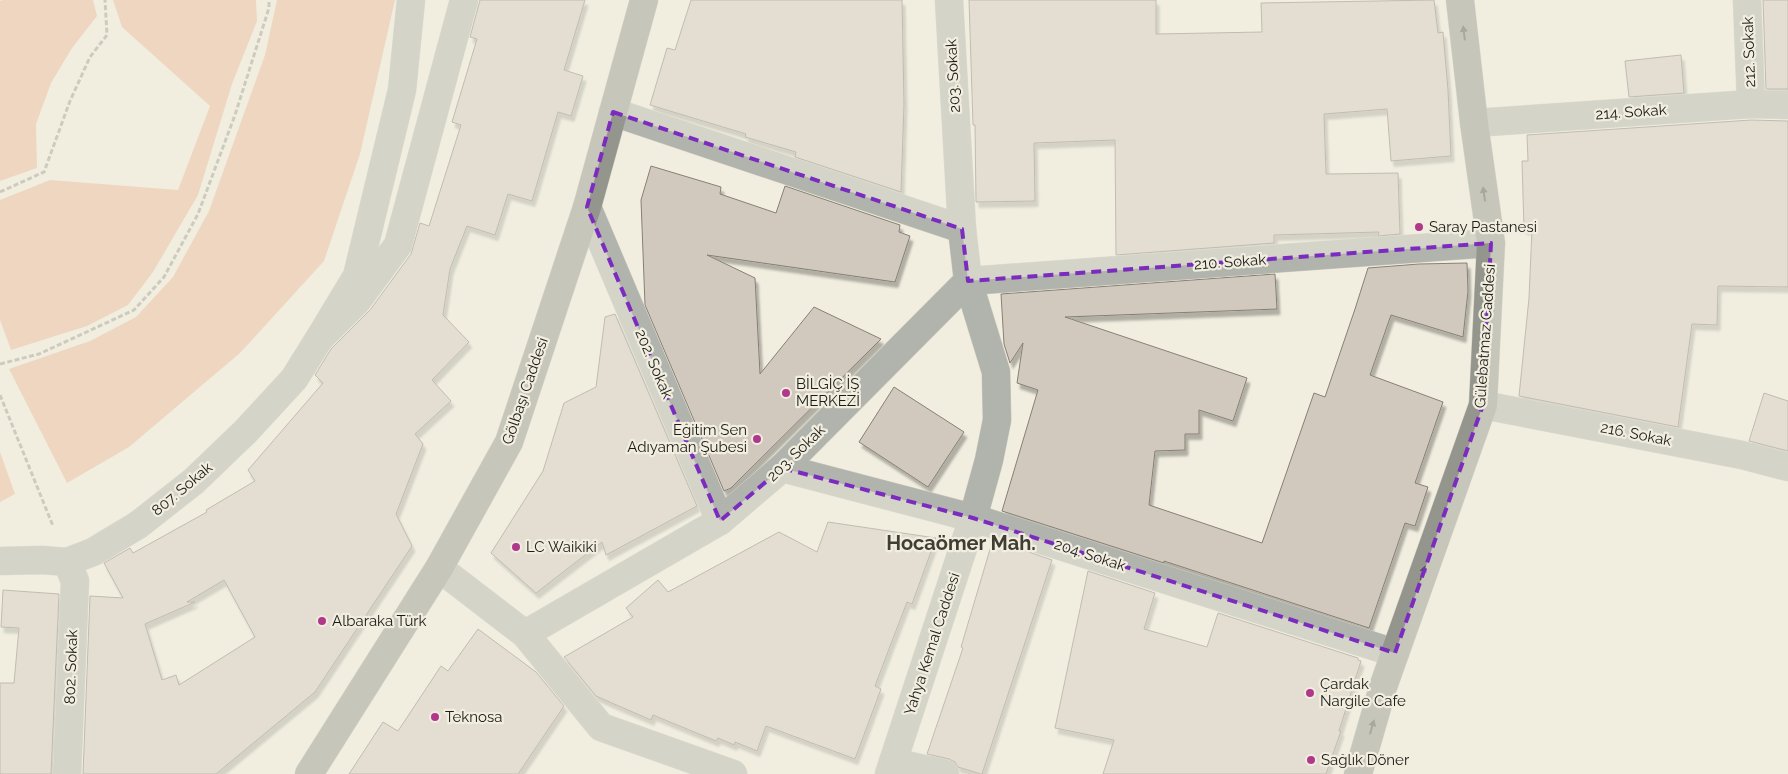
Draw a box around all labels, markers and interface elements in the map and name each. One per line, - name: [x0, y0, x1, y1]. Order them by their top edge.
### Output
- street label: 212. Sokak: [1739, 16, 1759, 88]
- one-way arrow: [1460, 25, 1468, 41]
- street label: 203. Sokak: [942, 39, 964, 113]
- street label: 214. Sokak: [1595, 101, 1667, 123]
- one-way arrow: [1480, 186, 1488, 202]
- place label: Saray Pastanesi: [1429, 218, 1537, 236]
- marker: Saray Pastanesi: [1413, 221, 1425, 233]
- street label: 210. Sokak: [1193, 251, 1267, 273]
- street label: Gülebatmaz Caddesi: [1471, 263, 1499, 409]
- street label: 202. Sokak: [631, 327, 677, 401]
- street label: Gölbaşı Caddesi: [498, 335, 552, 447]
- place label: BİLGİÇ İŞ MERKEZİ: [796, 374, 860, 410]
- marker: BİLGİÇ İŞ MERKEZİ: [780, 387, 792, 399]
- street label: 216. Sokak: [1599, 418, 1673, 450]
- place label: Eğitim Sen Adıyaman Şubesi: [627, 421, 747, 456]
- street label: 203. Sokak: [763, 421, 829, 485]
- marker: Eğitim Sen Adıyaman Şubesi: [751, 433, 763, 445]
- street label: 807. Sokak: [148, 458, 216, 520]
- district label: Hocaömer Mah.: [886, 531, 1036, 555]
- street label: 204. Sokak: [1052, 535, 1128, 575]
- place label: LC Waikiki: [526, 538, 597, 556]
- marker: LC Waikiki: [510, 541, 522, 553]
- one-way arrow: [1419, 565, 1427, 580]
- street label: Yahya Kemal Caddesi: [900, 570, 964, 718]
- place label: Albaraka Türk: [332, 612, 427, 630]
- marker: Albaraka Türk: [316, 615, 328, 627]
- street label: 802. Sokak: [61, 629, 81, 705]
- place label: Çardak Nargile Cafe: [1320, 675, 1406, 710]
- marker: Çardak Nargile Cafe: [1304, 687, 1316, 699]
- place label: Teknosa: [445, 708, 502, 726]
- marker: Teknosa: [429, 711, 441, 723]
- one-way arrow: [1368, 720, 1376, 735]
- place label: Sağlık Döner: [1321, 751, 1410, 769]
- marker: Sağlık Döner: [1305, 754, 1317, 766]

